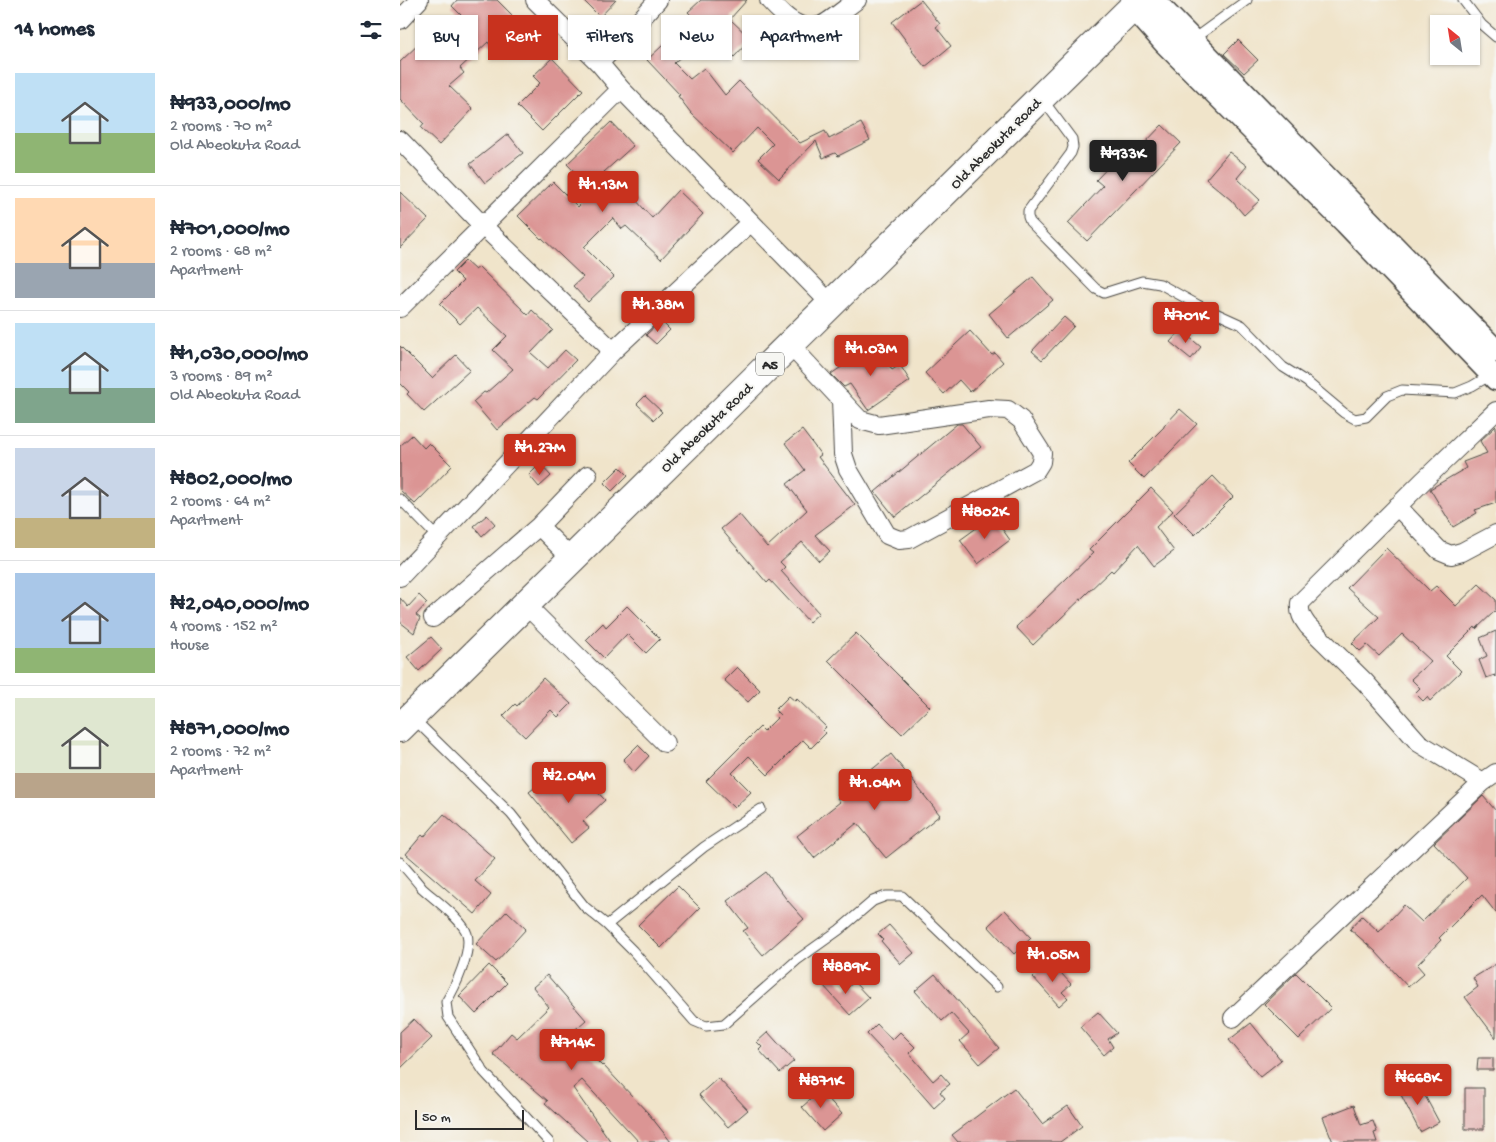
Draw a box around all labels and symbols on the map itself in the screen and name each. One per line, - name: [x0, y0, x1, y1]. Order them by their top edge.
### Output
- north arrow: [1430, 15, 1480, 65]
- street label: Old Abeokuta Road: [947, 94, 1047, 194]
- pin: ₦933K: [1088, 140, 1158, 182]
- pin: ₦1.13M: [562, 170, 644, 213]
- pin: ₦1.38M: [617, 290, 699, 333]
- pin: ₦701K: [1151, 302, 1221, 344]
- pin: ₦1.03M: [830, 334, 912, 377]
- road number: A5: [756, 352, 784, 376]
- street label: Old Abeokuta Road: [657, 379, 758, 477]
- pin: ₦1.27M: [499, 434, 581, 476]
- pin: ₦802K: [950, 498, 1020, 540]
- pin: ₦2.04M: [528, 762, 610, 804]
- pin: ₦1.04M: [834, 768, 916, 811]
- pin: ₦1.05M: [1012, 940, 1094, 983]
- pin: ₦889K: [811, 952, 881, 995]
- pin: ₦714K: [537, 1028, 607, 1071]
- pin: ₦668K: [1383, 1064, 1453, 1106]
- pin: ₦871K: [786, 1066, 856, 1109]
- scale bar: [415, 1107, 524, 1130]

